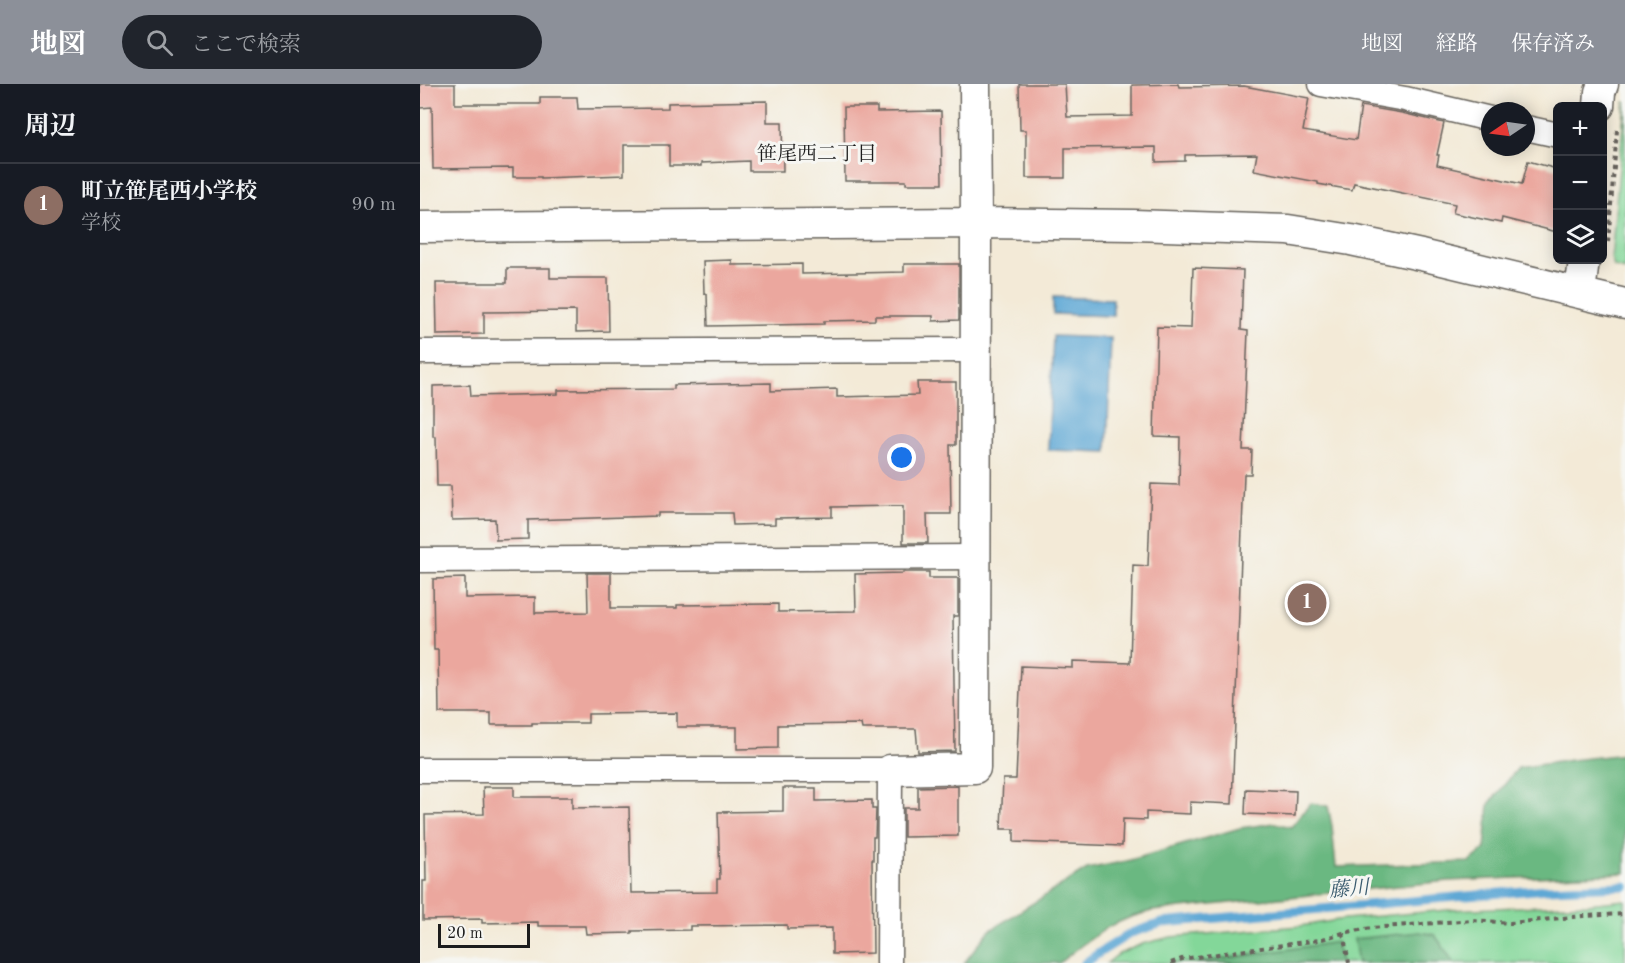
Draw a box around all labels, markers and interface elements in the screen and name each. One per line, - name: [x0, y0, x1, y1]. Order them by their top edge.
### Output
- search box: [122, 15, 542, 69]
- icon: search: [143, 26, 176, 59]
- text: 地図: [30, 32, 86, 60]
- text: ここで検索: [191, 34, 301, 56]
- text: 地図: [1361, 34, 1403, 55]
- text: 経路: [1436, 34, 1478, 55]
- text: 保存済み: [1511, 34, 1595, 55]
- north arrow: [1481, 102, 1535, 156]
- map controls: [1553, 102, 1607, 264]
- button: +: [1553, 102, 1607, 156]
- text: 周辺: [24, 114, 76, 140]
- district label: 笹尾西二丁目: [757, 143, 877, 165]
- button: −: [1553, 156, 1607, 210]
- text: 町立笹尾西小学校: [81, 181, 257, 203]
- text: 1: [38, 195, 49, 215]
- text: 90 m: [351, 195, 396, 215]
- button: layers: [1553, 210, 1607, 264]
- text: 学校: [81, 214, 121, 234]
- your location: [887, 443, 916, 472]
- pin: 1: [1288, 580, 1326, 626]
- water label: 藤川: [1328, 876, 1372, 902]
- scale bar: [438, 921, 530, 948]
- text: 20 m: [447, 926, 483, 942]

